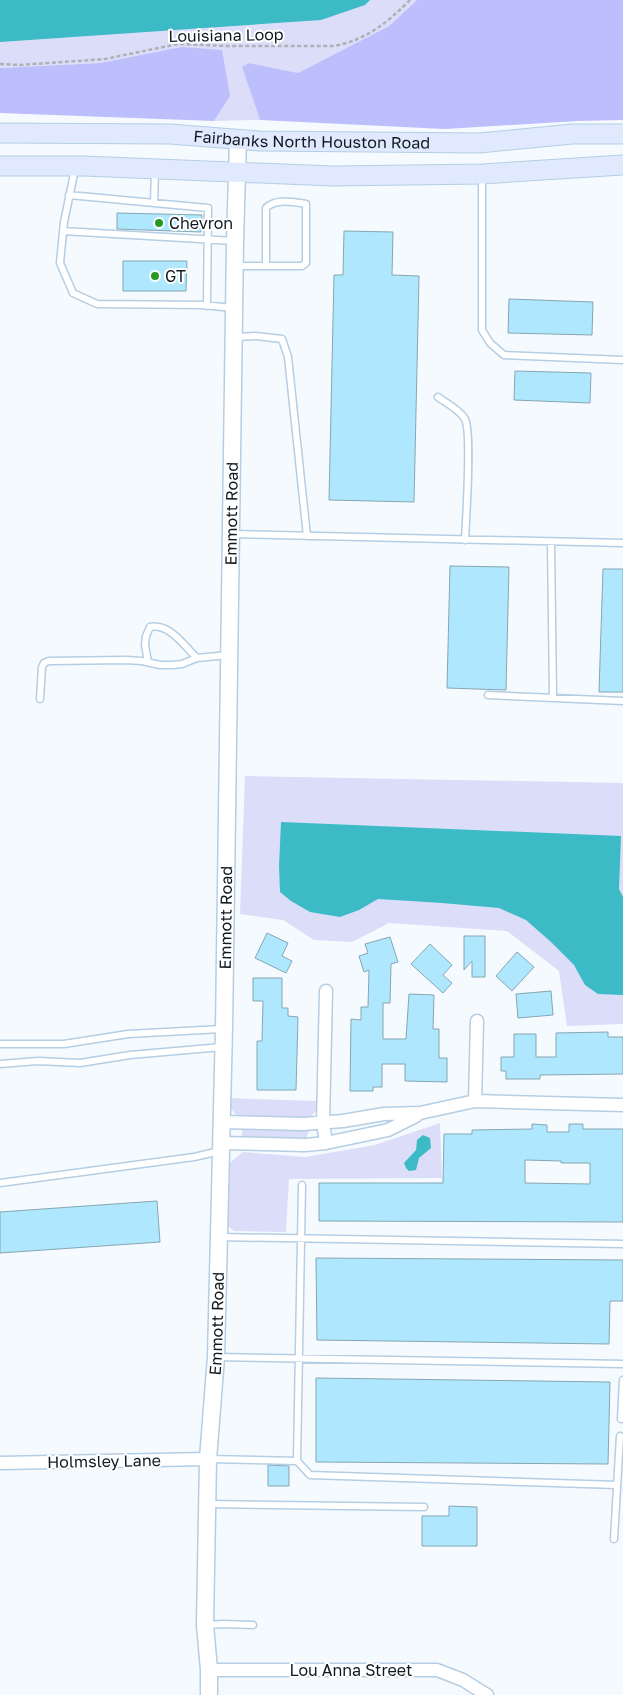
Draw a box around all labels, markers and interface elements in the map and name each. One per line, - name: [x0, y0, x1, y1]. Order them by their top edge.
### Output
- street label: Louisiana Loop: [168, 24, 284, 46]
- street label: Fairbanks North Houston Road: [193, 126, 430, 153]
- place label: Chevron: [169, 213, 233, 233]
- marker: Chevron: [153, 217, 165, 229]
- place label: GT: [165, 266, 186, 286]
- marker: GT: [149, 270, 161, 282]
- street label: Emmott Road: [220, 462, 242, 566]
- street label: Emmott Road: [215, 866, 236, 970]
- street label: Emmott Road: [205, 1271, 228, 1376]
- street label: Holmsley Lane: [47, 1450, 161, 1472]
- street label: Lou Anna Street: [289, 1660, 413, 1680]

